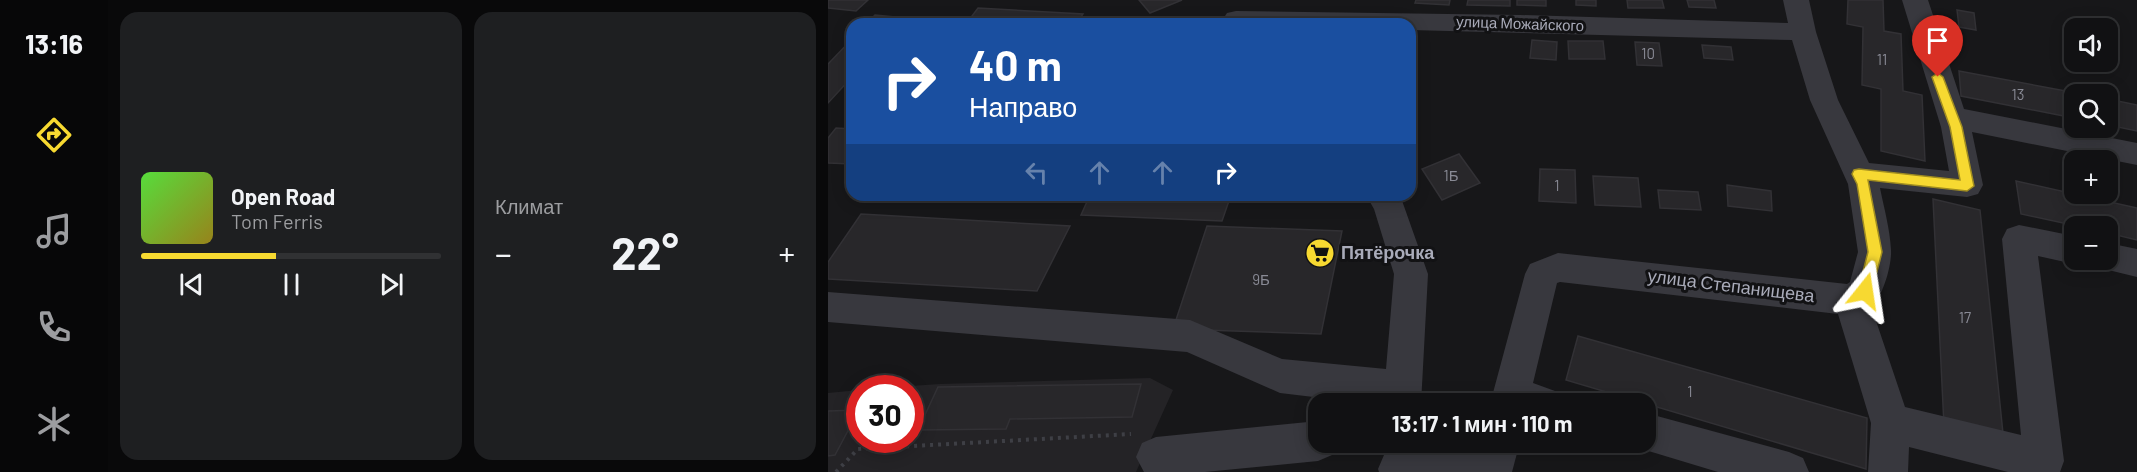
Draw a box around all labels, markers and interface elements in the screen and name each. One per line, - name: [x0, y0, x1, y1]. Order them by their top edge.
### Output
- street label: улица Можайского: [1456, 12, 1584, 34]
- pin: [1912, 15, 1963, 77]
- map controls: [2064, 18, 2118, 270]
- button: sound: [2064, 18, 2118, 72]
- icon: arrive: [1921, 24, 1954, 57]
- text: 13:16: [25, 27, 83, 59]
- text: 40 m: [969, 39, 1062, 89]
- icon: right: [870, 42, 948, 120]
- house number: 10: [1641, 44, 1655, 62]
- house number: 11: [1877, 50, 1887, 68]
- button: search: [2064, 84, 2118, 138]
- house number: 13: [2012, 85, 2024, 103]
- text: Направо: [969, 90, 1077, 122]
- icon: directions: [33, 114, 75, 156]
- button: +: [2064, 150, 2118, 204]
- icon: left: [1020, 156, 1053, 189]
- icon: ahead: [1083, 156, 1116, 189]
- icon: ahead: [1146, 156, 1179, 189]
- icon: right: [1209, 156, 1242, 189]
- house number: 1Б: [1443, 166, 1459, 184]
- house number: 1: [1554, 176, 1560, 194]
- text: Open Road: [231, 183, 335, 209]
- text: Климат: [495, 194, 563, 218]
- text: Tom Ferris: [231, 209, 323, 233]
- icon: music: [33, 210, 75, 252]
- button: −: [2064, 216, 2118, 270]
- text: 22°: [611, 225, 679, 279]
- text: −: [495, 233, 512, 273]
- text: +: [778, 233, 795, 273]
- supermarket icon: Пятёрочка: [1304, 237, 1336, 269]
- place label: Пятёрочка: [1341, 241, 1435, 263]
- position arrow: [1833, 259, 1897, 323]
- street label: улица Степанищева: [1646, 264, 1817, 306]
- icon: previous: [175, 268, 208, 301]
- icon: pause: [275, 268, 308, 301]
- icon: next: [375, 268, 408, 301]
- house number: 9Б: [1252, 270, 1270, 288]
- icon: phone: [33, 306, 75, 348]
- house number: 17: [1959, 308, 1971, 326]
- speed limit sign: 30: [846, 375, 924, 453]
- house number: 1: [1687, 382, 1693, 400]
- icon: climate: [33, 403, 75, 445]
- text: 13:17 · 1 мин · 110 m: [1392, 410, 1572, 436]

